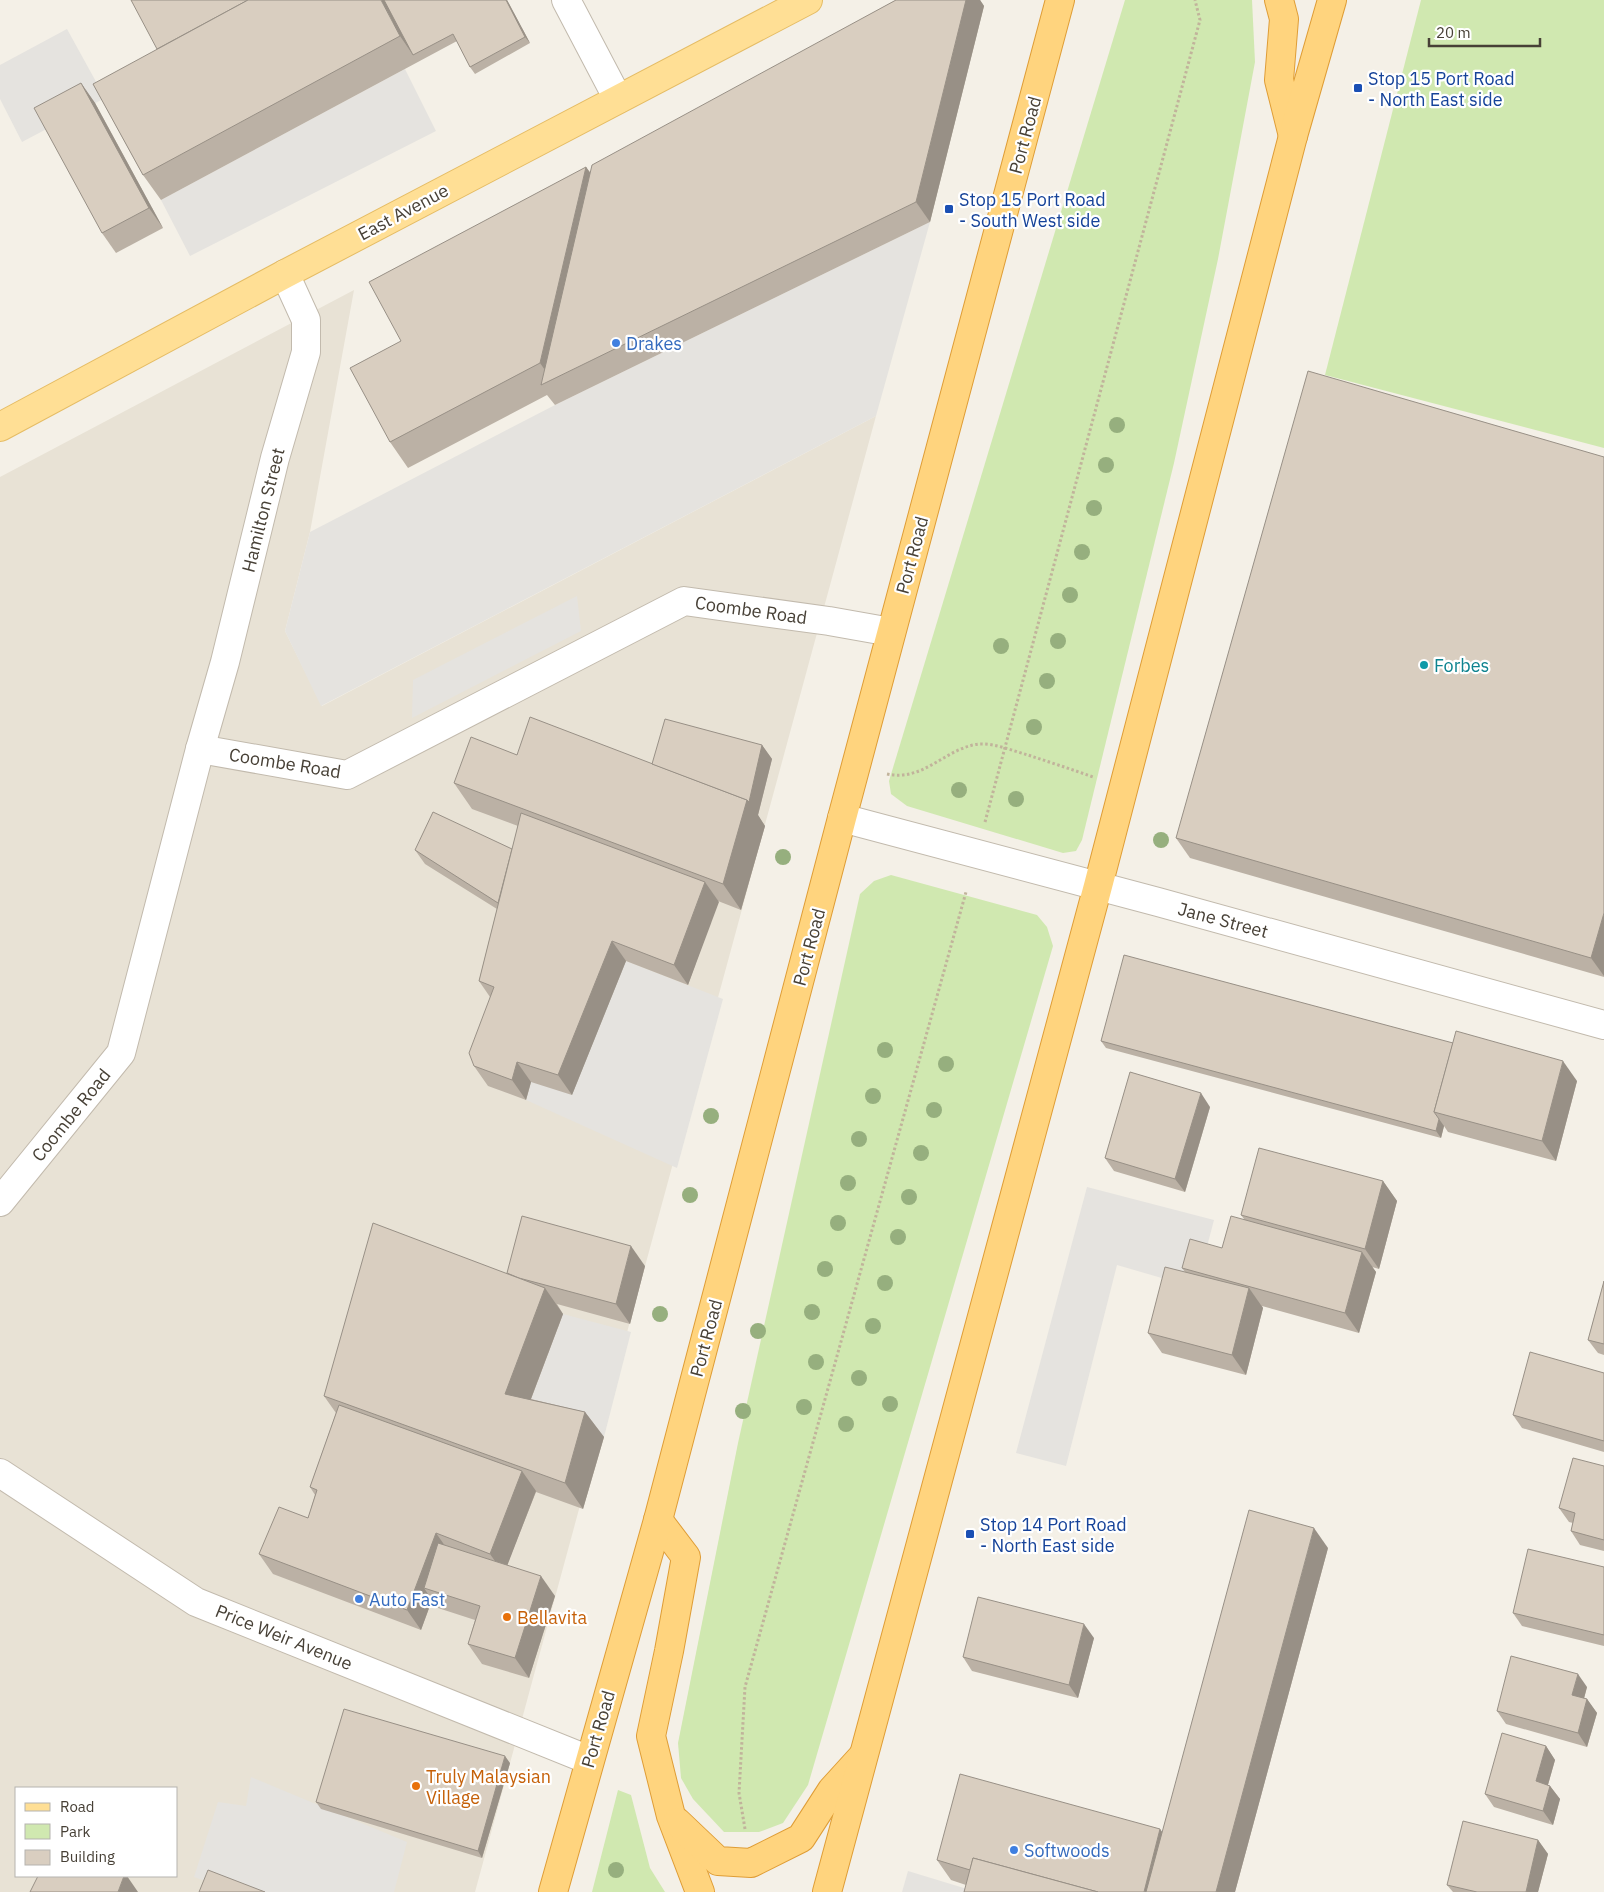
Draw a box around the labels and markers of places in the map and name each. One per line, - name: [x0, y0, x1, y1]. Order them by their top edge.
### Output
- place label: Stop 15 Port Road - North East side: [1368, 67, 1515, 111]
- marker: Stop 15 Port Road - North East side: [1352, 82, 1364, 94]
- place label: Stop 15 Port Road - South West side: [959, 188, 1106, 232]
- marker: Stop 15 Port Road - South West side: [943, 203, 955, 215]
- place label: Drakes: [626, 332, 682, 355]
- marker: Drakes: [610, 337, 622, 349]
- place label: Forbes: [1434, 654, 1489, 677]
- marker: Forbes: [1418, 659, 1430, 671]
- place label: Stop 14 Port Road - North East side: [980, 1513, 1127, 1557]
- marker: Stop 14 Port Road - North East side: [964, 1528, 976, 1540]
- place label: Auto Fast: [369, 1588, 445, 1611]
- marker: Auto Fast: [353, 1593, 365, 1605]
- place label: Bellavita: [517, 1606, 587, 1629]
- marker: Bellavita: [501, 1611, 513, 1623]
- place label: Truly Malaysian Village: [426, 1765, 551, 1809]
- marker: Truly Malaysian Village: [410, 1780, 422, 1792]
- place label: Softwoods: [1024, 1839, 1110, 1862]
- marker: Softwoods: [1008, 1844, 1020, 1856]

